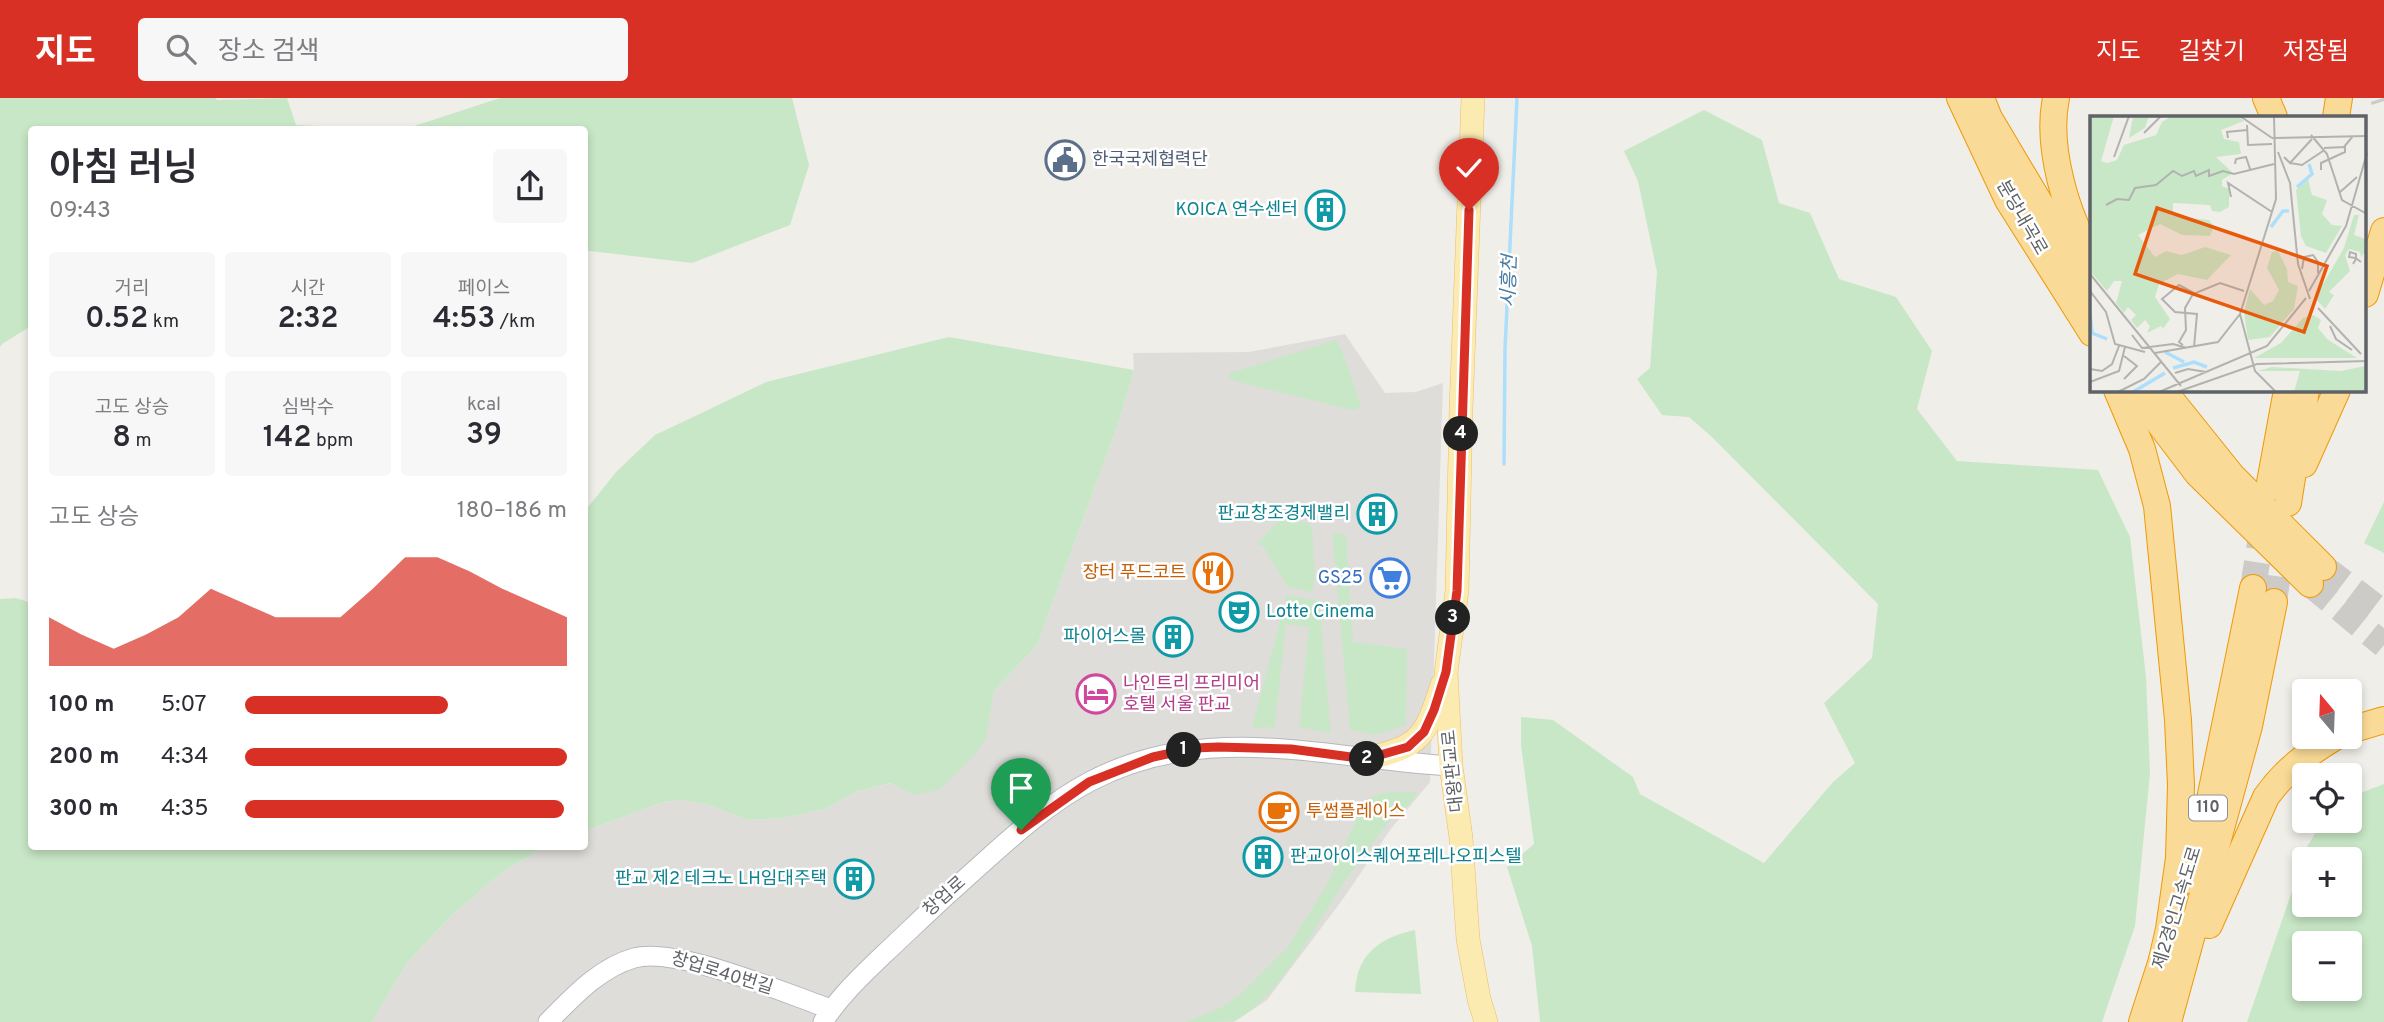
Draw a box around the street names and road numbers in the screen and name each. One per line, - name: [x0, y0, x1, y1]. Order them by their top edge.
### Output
- street label: 분당내곡로: [1990, 176, 2052, 260]
- street label: 대왕판교로: [1438, 729, 1470, 813]
- road number: 110: [2189, 796, 2227, 820]
- street label: 제2경인고속도로: [2148, 844, 2208, 972]
- street label: 창업로: [919, 872, 971, 922]
- street label: 창업로40번길: [668, 948, 776, 1000]

